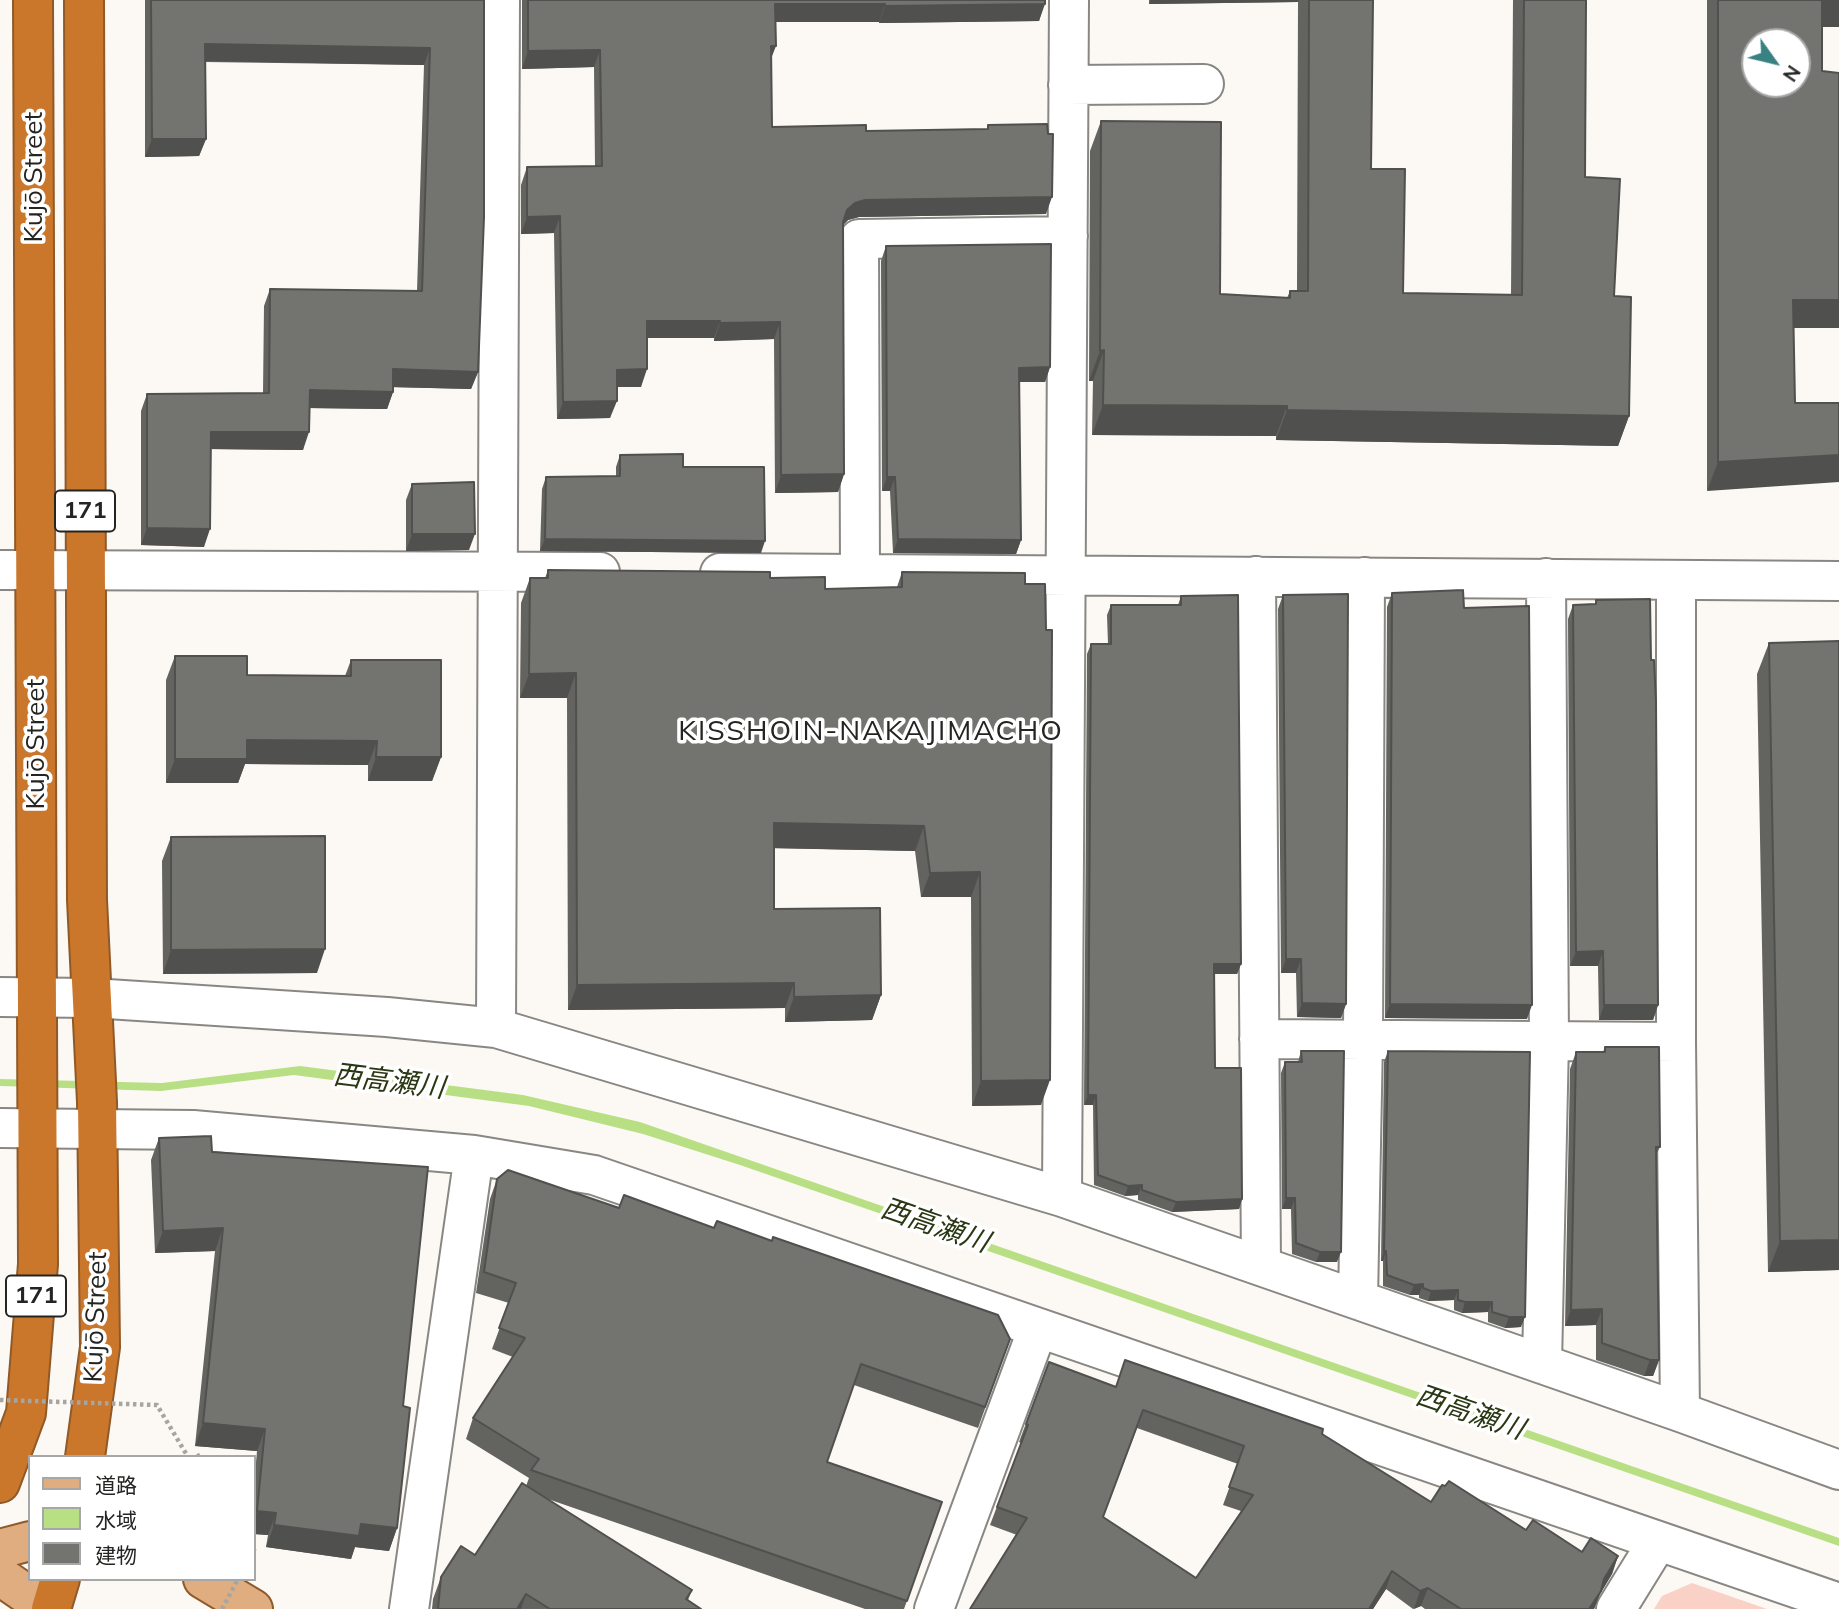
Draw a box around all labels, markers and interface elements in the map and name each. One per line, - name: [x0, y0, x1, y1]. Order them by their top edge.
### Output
- north arrow: [1741, 28, 1811, 98]
- text: N: [1778, 61, 1806, 86]
- street label: Kujō Street: [18, 112, 50, 242]
- road number: 171: [55, 490, 115, 532]
- street label: Kujō Street: [20, 679, 52, 809]
- district label: KISSHOIN-NAKAJIMACHO: [681, 715, 1061, 749]
- water label: 西高瀬川: [331, 1059, 447, 1105]
- water label: 西高瀬川: [877, 1192, 993, 1260]
- street label: Kujō Street: [78, 1251, 114, 1383]
- road number: 171: [6, 1276, 66, 1316]
- water label: 西高瀬川: [1412, 1379, 1528, 1447]
- legend: [28, 1455, 256, 1581]
- text: 道路: [95, 1472, 137, 1498]
- text: 水域: [95, 1507, 137, 1533]
- text: 建物: [95, 1542, 137, 1568]

